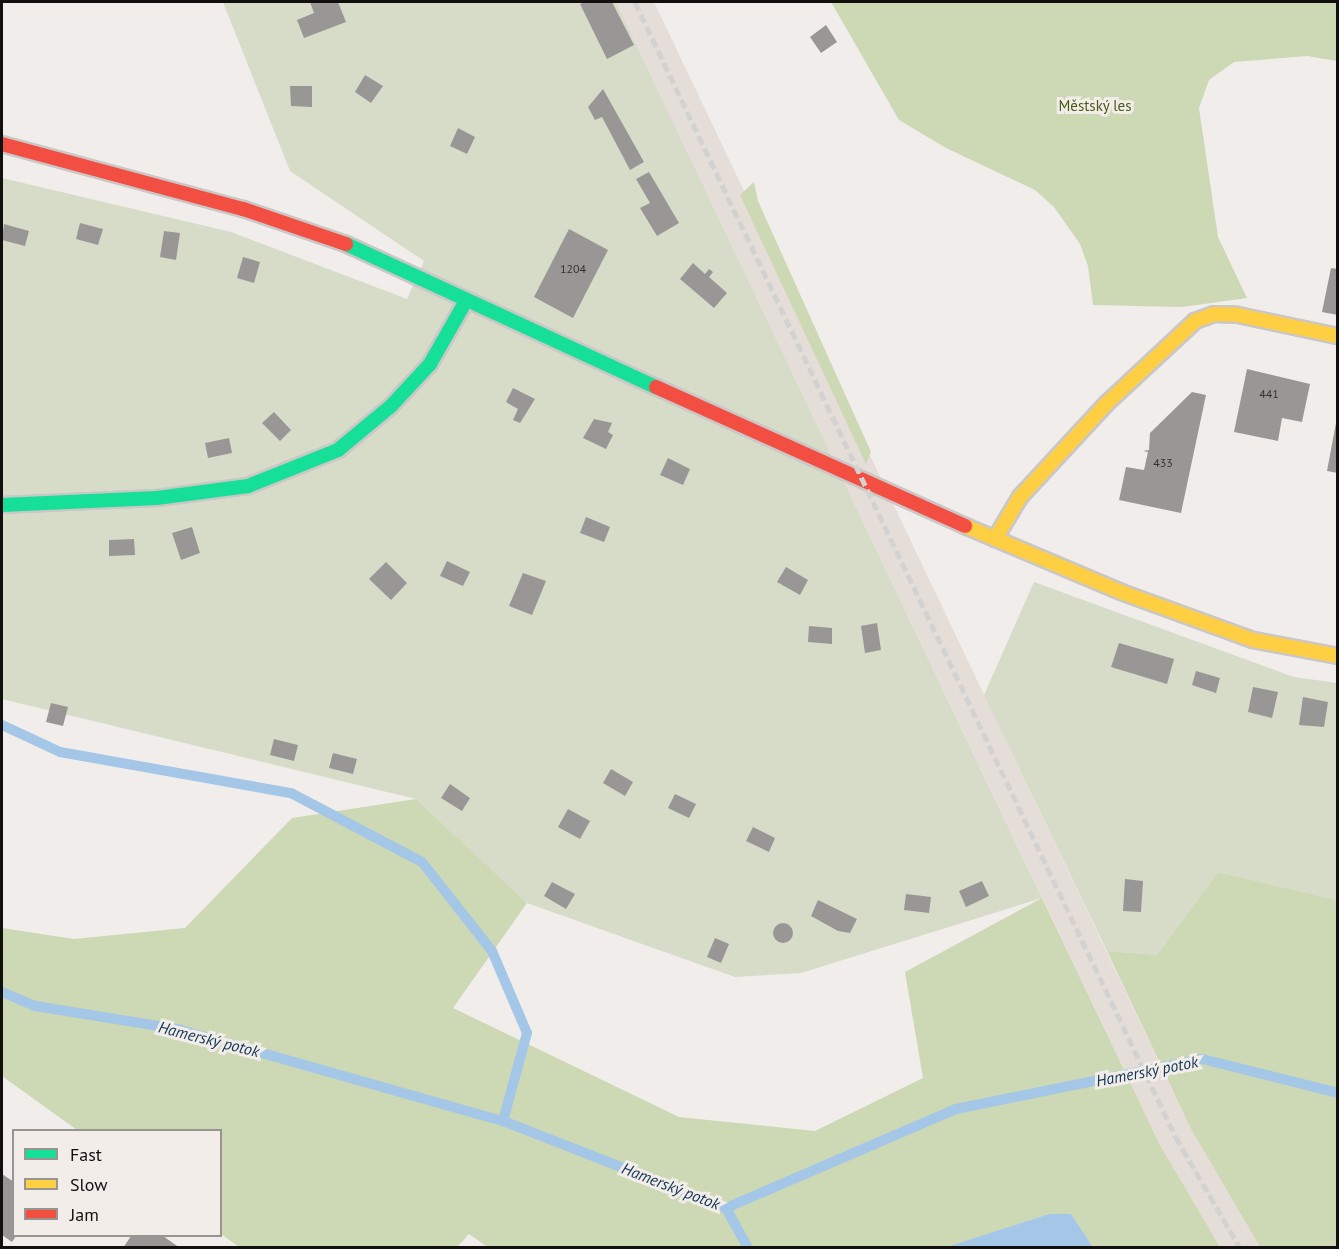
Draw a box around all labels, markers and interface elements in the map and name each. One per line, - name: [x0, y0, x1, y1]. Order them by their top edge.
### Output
- park label: Městský les: [1058, 97, 1132, 115]
- house number: 1204: [560, 262, 586, 276]
- house number: 441: [1259, 387, 1279, 401]
- house number: 433: [1153, 456, 1173, 470]
- water label: Hamerský potok: [156, 1017, 262, 1061]
- water label: Hamerský potok: [1094, 1052, 1200, 1090]
- legend: [12, 1129, 222, 1237]
- text: Fast: [70, 1143, 102, 1166]
- water label: Hamerský potok: [619, 1158, 723, 1214]
- text: Slow: [70, 1173, 108, 1196]
- text: Jam: [70, 1203, 99, 1226]

